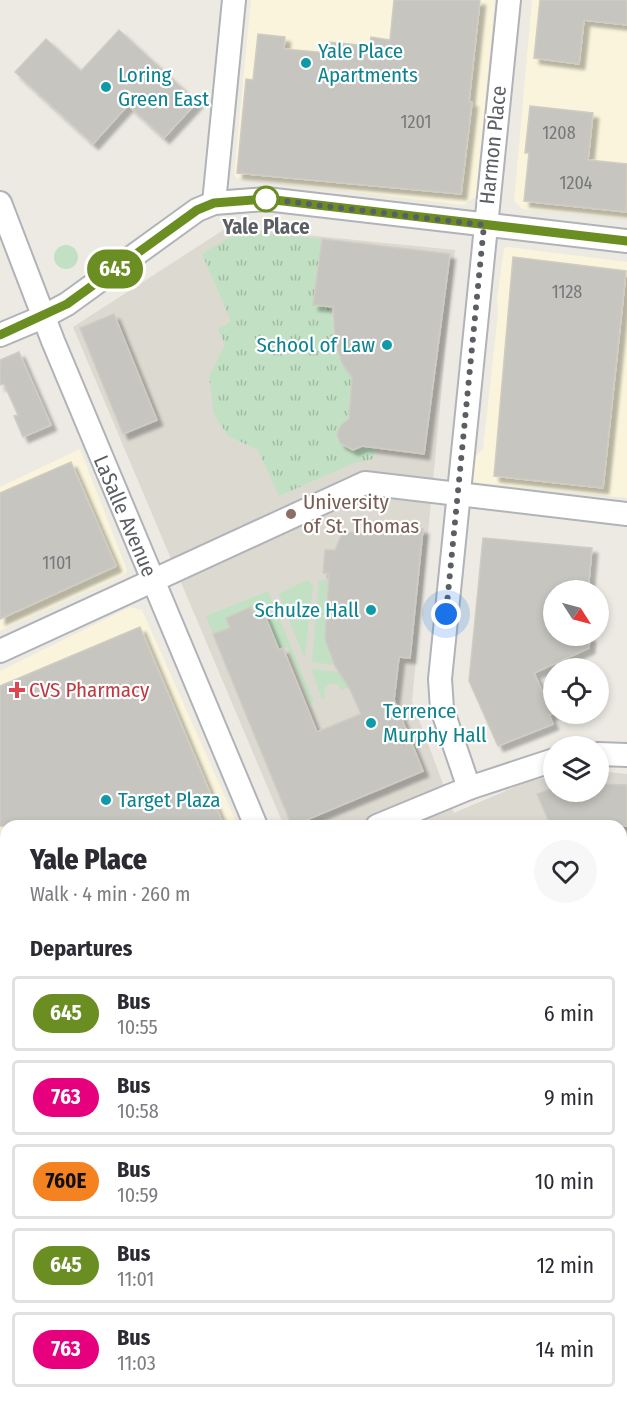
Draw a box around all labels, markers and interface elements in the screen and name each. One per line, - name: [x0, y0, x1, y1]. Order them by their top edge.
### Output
- place label: Yale Place Apartments: [318, 38, 418, 88]
- marker: Yale Place Apartments: [299, 56, 313, 70]
- place label: Loring Green East: [118, 62, 209, 112]
- marker: Loring Green East: [99, 80, 113, 94]
- street label: Harmon Place: [474, 84, 512, 206]
- house number: 1201: [401, 111, 431, 133]
- house number: 1208: [542, 122, 576, 144]
- house number: 1204: [559, 172, 593, 194]
- marker: Yale Place: [253, 186, 279, 212]
- place label: Yale Place: [221, 214, 310, 240]
- line badge: 645: [80, 250, 150, 288]
- text: 645: [99, 256, 131, 282]
- house number: 1128: [552, 281, 582, 303]
- place label: School of Law: [256, 332, 375, 358]
- marker: School of Law: [380, 338, 394, 352]
- street label: LaSalle Avenue: [88, 451, 162, 581]
- place label: University of St. Thomas: [303, 489, 419, 539]
- marker: University of St. Thomas: [284, 507, 298, 521]
- house number: 1101: [42, 552, 72, 574]
- north arrow: [543, 580, 609, 646]
- map controls: [543, 580, 609, 802]
- place label: Schulze Hall: [254, 597, 359, 623]
- your location: [431, 599, 461, 629]
- marker: Schulze Hall: [364, 603, 378, 617]
- button: locate: [543, 658, 609, 724]
- place label: CVS Pharmacy: [29, 677, 150, 703]
- marker: CVS Pharmacy: [10, 683, 24, 697]
- place label: Terrence Murphy Hall: [383, 698, 487, 748]
- marker: Terrence Murphy Hall: [364, 716, 378, 730]
- button: layers: [543, 736, 609, 802]
- place label: Target Plaza: [118, 787, 221, 813]
- marker: Target Plaza: [99, 793, 113, 807]
- button: heart: [534, 840, 597, 903]
- text: Yale Place: [30, 843, 147, 876]
- text: Walk · 4 min · 260 m: [30, 882, 190, 906]
- text: Departures: [30, 935, 132, 962]
- text: Bus: [117, 988, 150, 1015]
- text: 645: [50, 1000, 82, 1026]
- text: 6 min: [544, 1000, 594, 1027]
- text: 10:55: [117, 1015, 158, 1039]
- text: Bus: [117, 1072, 150, 1099]
- text: 763: [51, 1084, 81, 1110]
- text: 9 min: [544, 1084, 594, 1111]
- text: 10:58: [117, 1099, 159, 1123]
- text: Bus: [117, 1156, 150, 1183]
- text: 760E: [46, 1168, 86, 1194]
- text: 10 min: [535, 1168, 594, 1195]
- text: 10:59: [117, 1183, 158, 1207]
- text: Bus: [117, 1240, 150, 1267]
- text: 645: [50, 1252, 82, 1278]
- text: 12 min: [536, 1252, 594, 1279]
- text: 11:01: [117, 1267, 154, 1291]
- text: Bus: [117, 1324, 150, 1351]
- text: 763: [51, 1336, 81, 1362]
- text: 14 min: [536, 1336, 594, 1363]
- text: 11:03: [117, 1351, 156, 1375]

